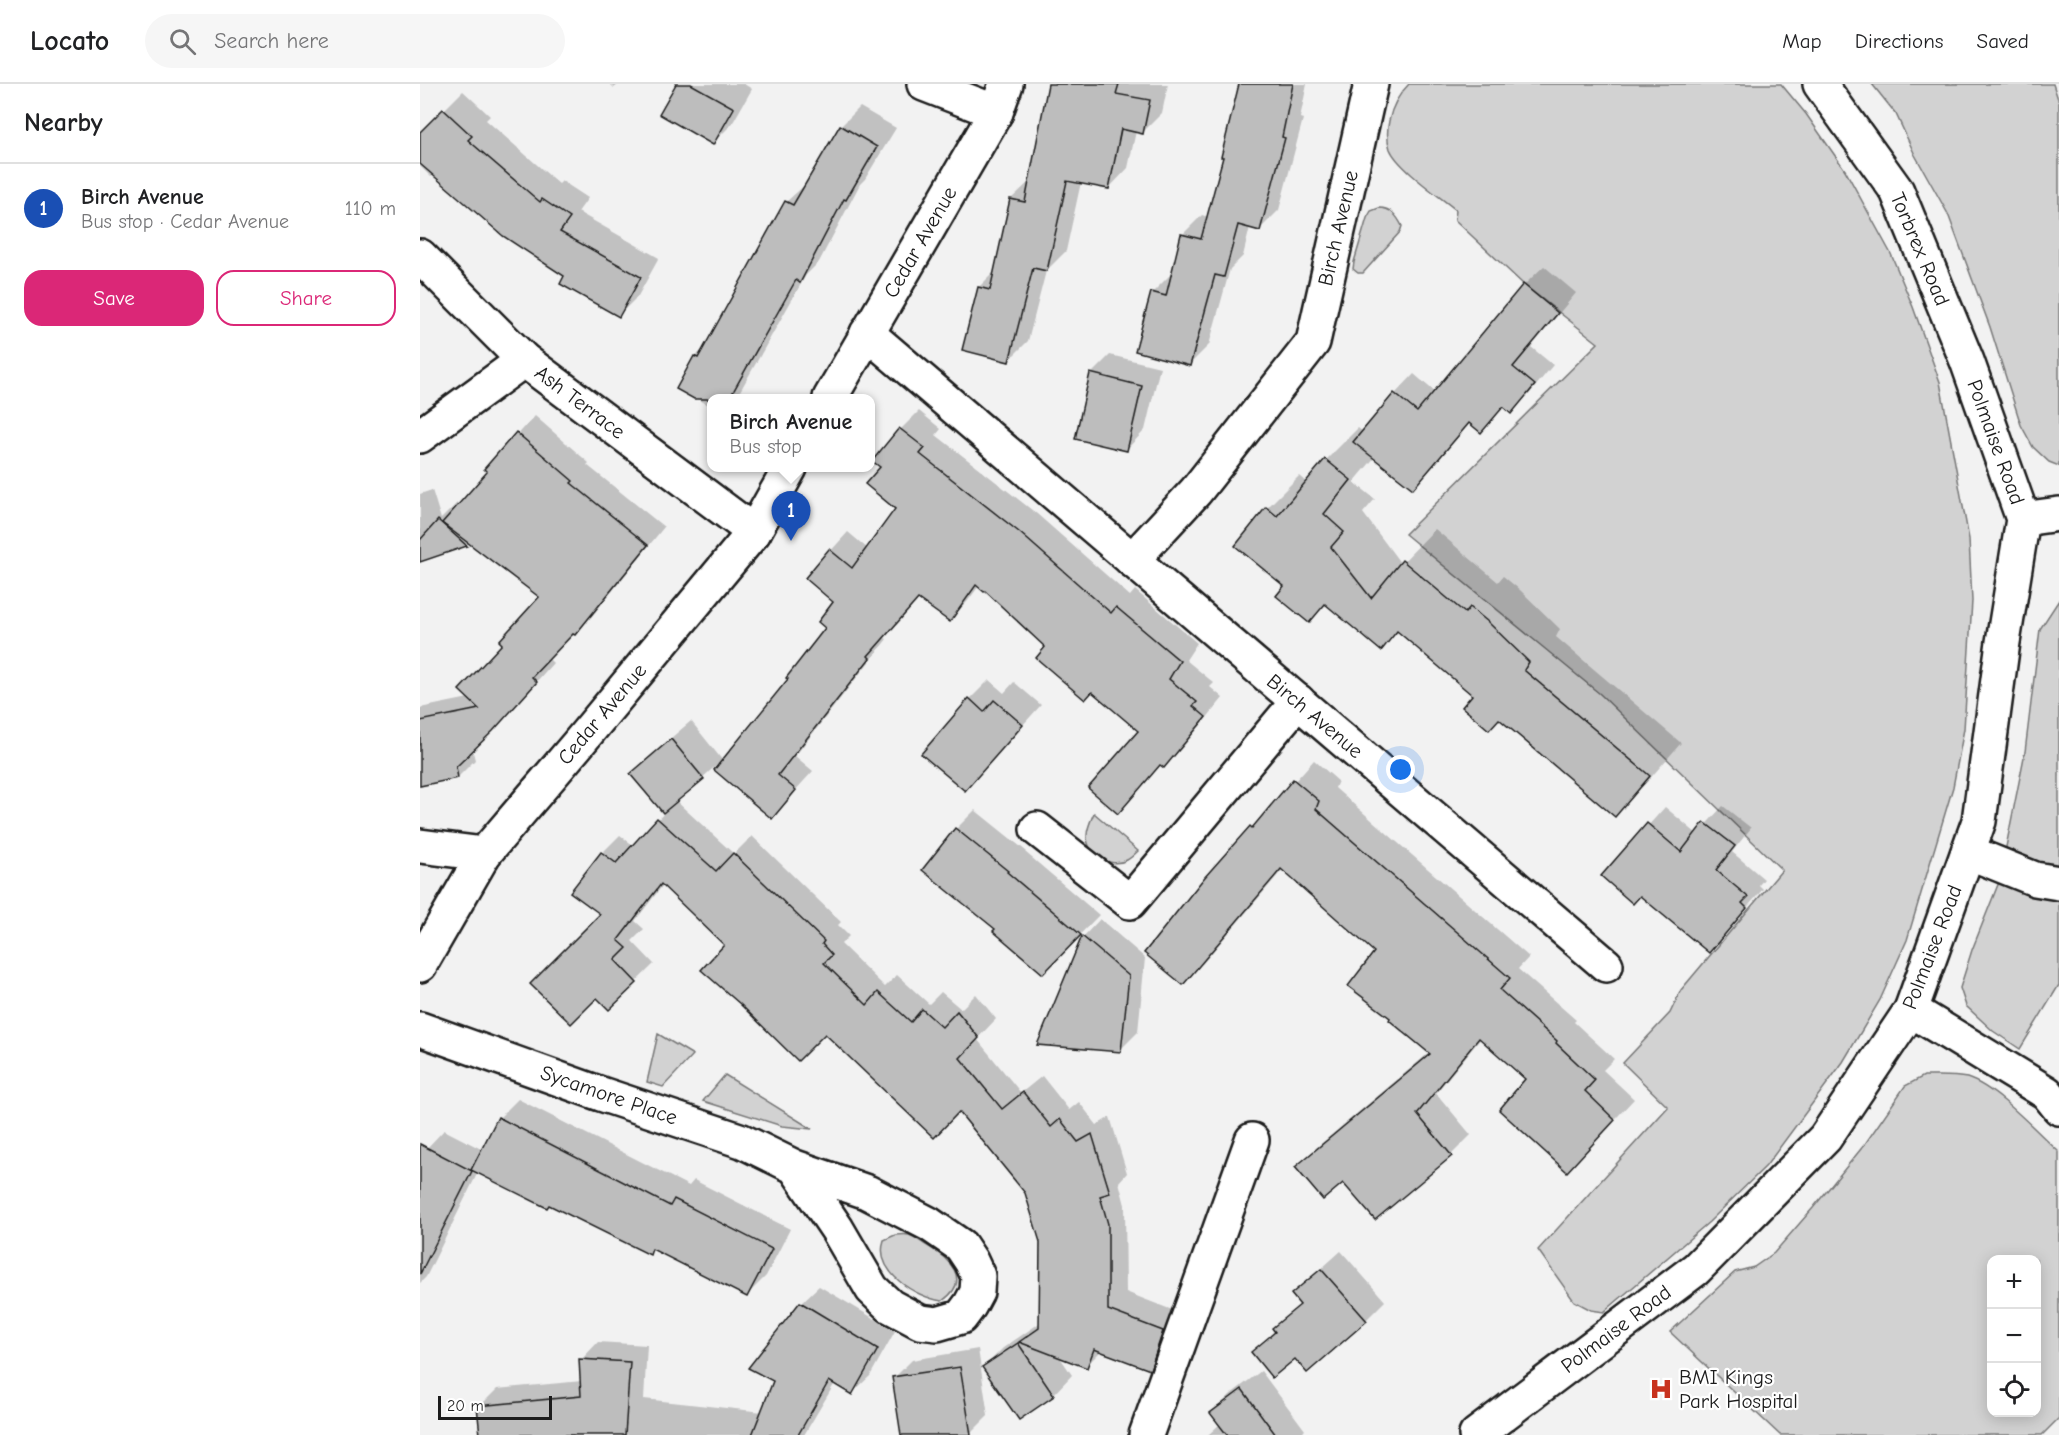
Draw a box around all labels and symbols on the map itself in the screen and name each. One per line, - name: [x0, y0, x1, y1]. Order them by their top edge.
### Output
- street label: Birch Avenue: [1313, 168, 1363, 288]
- street label: Cedar Avenue: [878, 182, 962, 302]
- street label: Torbrex Road: [1885, 189, 1955, 309]
- street label: Ash Terrace: [530, 360, 630, 444]
- street label: Polmaise Road: [1962, 376, 2030, 508]
- pin: 1: [772, 492, 811, 541]
- street label: Cedar Avenue: [553, 659, 651, 769]
- street label: Birch Avenue: [1262, 669, 1368, 763]
- your location: [1386, 755, 1415, 784]
- street label: Polmaise Road: [1897, 881, 1967, 1013]
- street label: Sycamore Place: [537, 1060, 681, 1130]
- street label: Polmaise Road: [1556, 1280, 1676, 1378]
- place label: BMI Kings Park Hospital: [1679, 1365, 1798, 1413]
- hospital icon: BMI Kings Park Hospital: [1648, 1376, 1674, 1402]
- scale bar: [438, 1393, 552, 1420]

